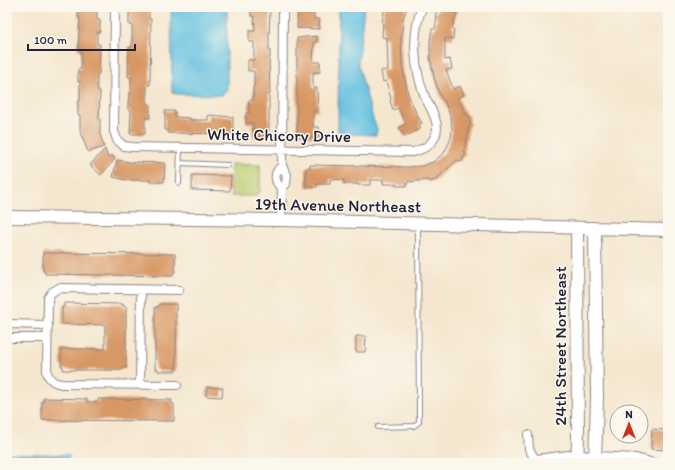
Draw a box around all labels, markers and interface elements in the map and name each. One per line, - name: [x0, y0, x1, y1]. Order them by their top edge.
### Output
- scale bar: [28, 26, 135, 52]
- text: 100 m: [34, 33, 67, 47]
- street label: White Chicory Drive: [207, 124, 351, 146]
- street label: 19th Avenue Northeast: [255, 194, 421, 216]
- street label: 24th Street Northeast: [550, 266, 570, 426]
- north arrow: [609, 404, 649, 444]
- text: N: [625, 408, 633, 421]

